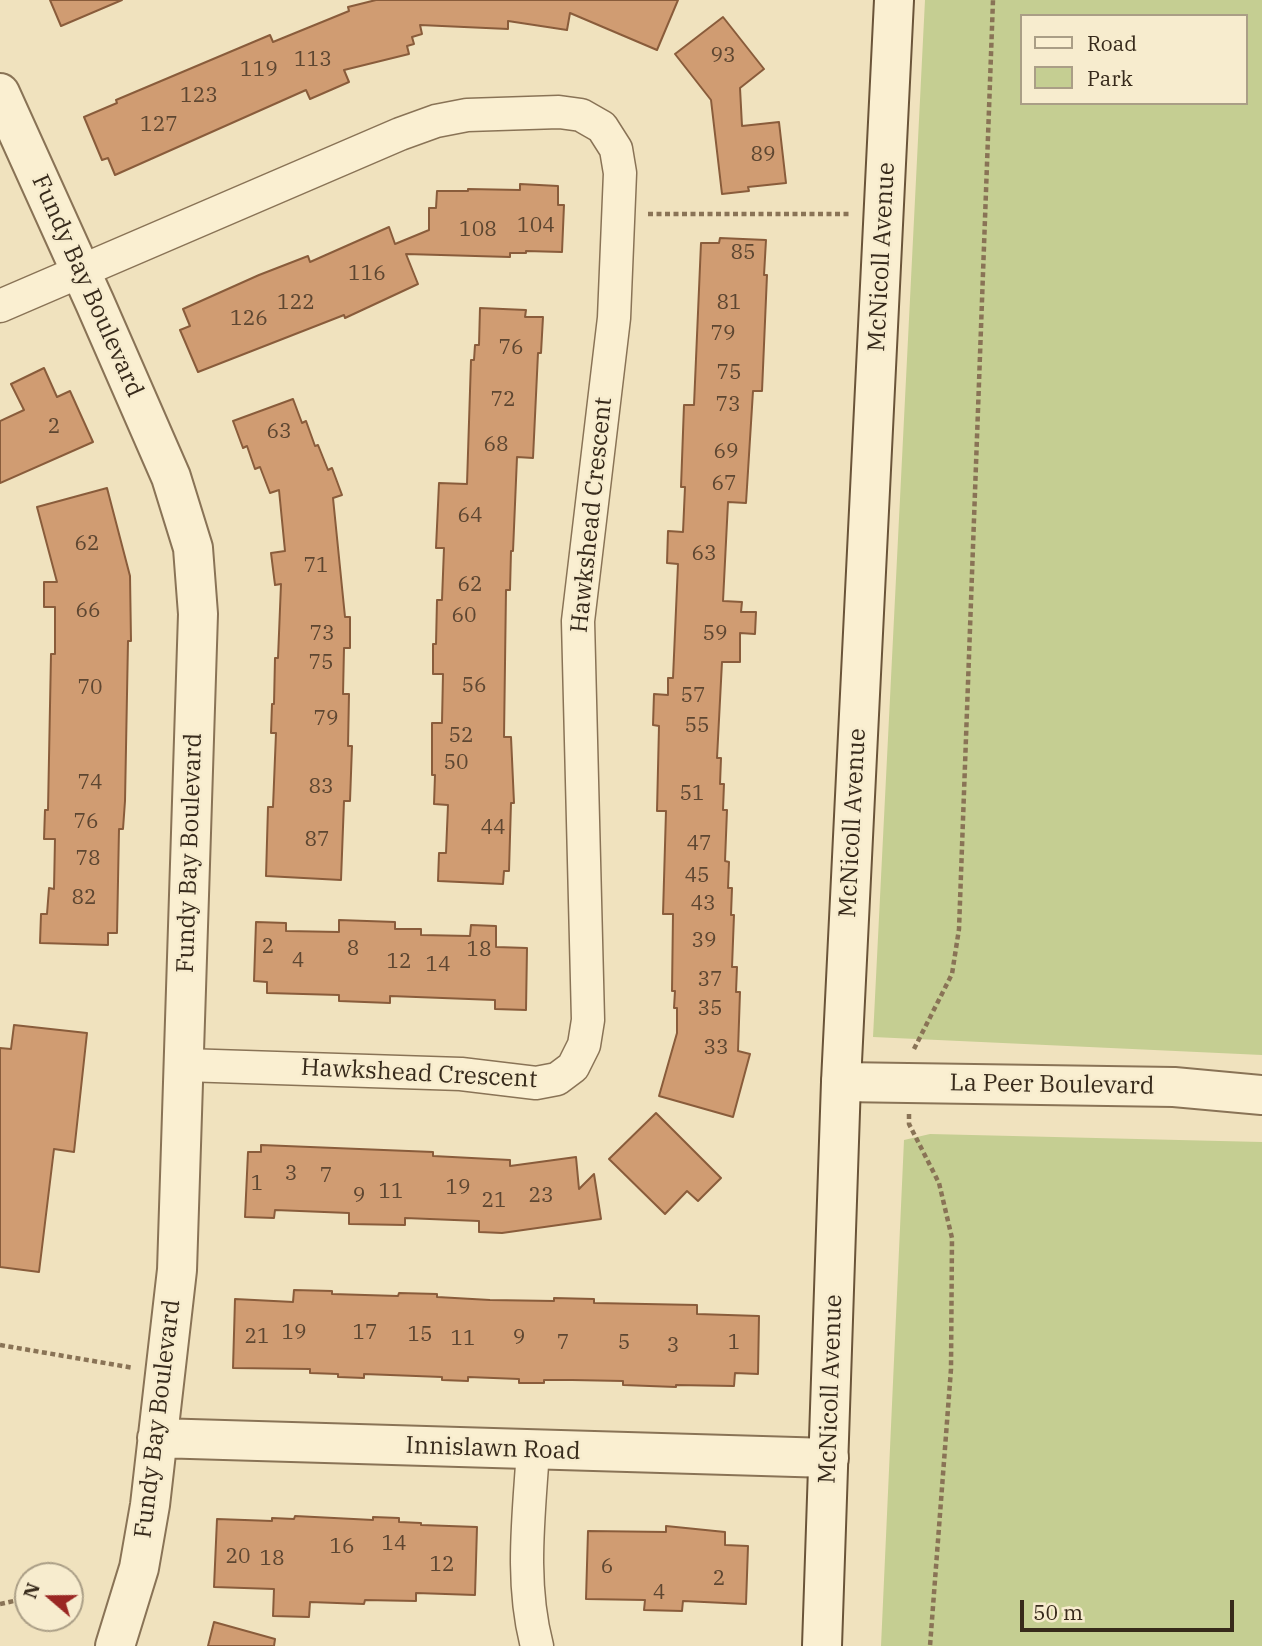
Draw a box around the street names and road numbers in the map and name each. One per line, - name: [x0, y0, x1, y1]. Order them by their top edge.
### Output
- street label: McNicoll Avenue: [863, 162, 901, 352]
- street label: Fundy Bay Boulevard: [25, 170, 149, 402]
- street label: Hawkshead Crescent: [565, 396, 619, 634]
- street label: McNicoll Avenue: [834, 728, 872, 918]
- street label: Fundy Bay Boulevard: [171, 732, 209, 974]
- street label: Hawkshead Crescent: [300, 1053, 538, 1095]
- street label: La Peer Boulevard: [949, 1069, 1155, 1101]
- street label: McNicoll Avenue: [813, 1294, 849, 1484]
- street label: Fundy Bay Boulevard: [129, 1298, 187, 1540]
- street label: Innislawn Road: [405, 1432, 581, 1466]

